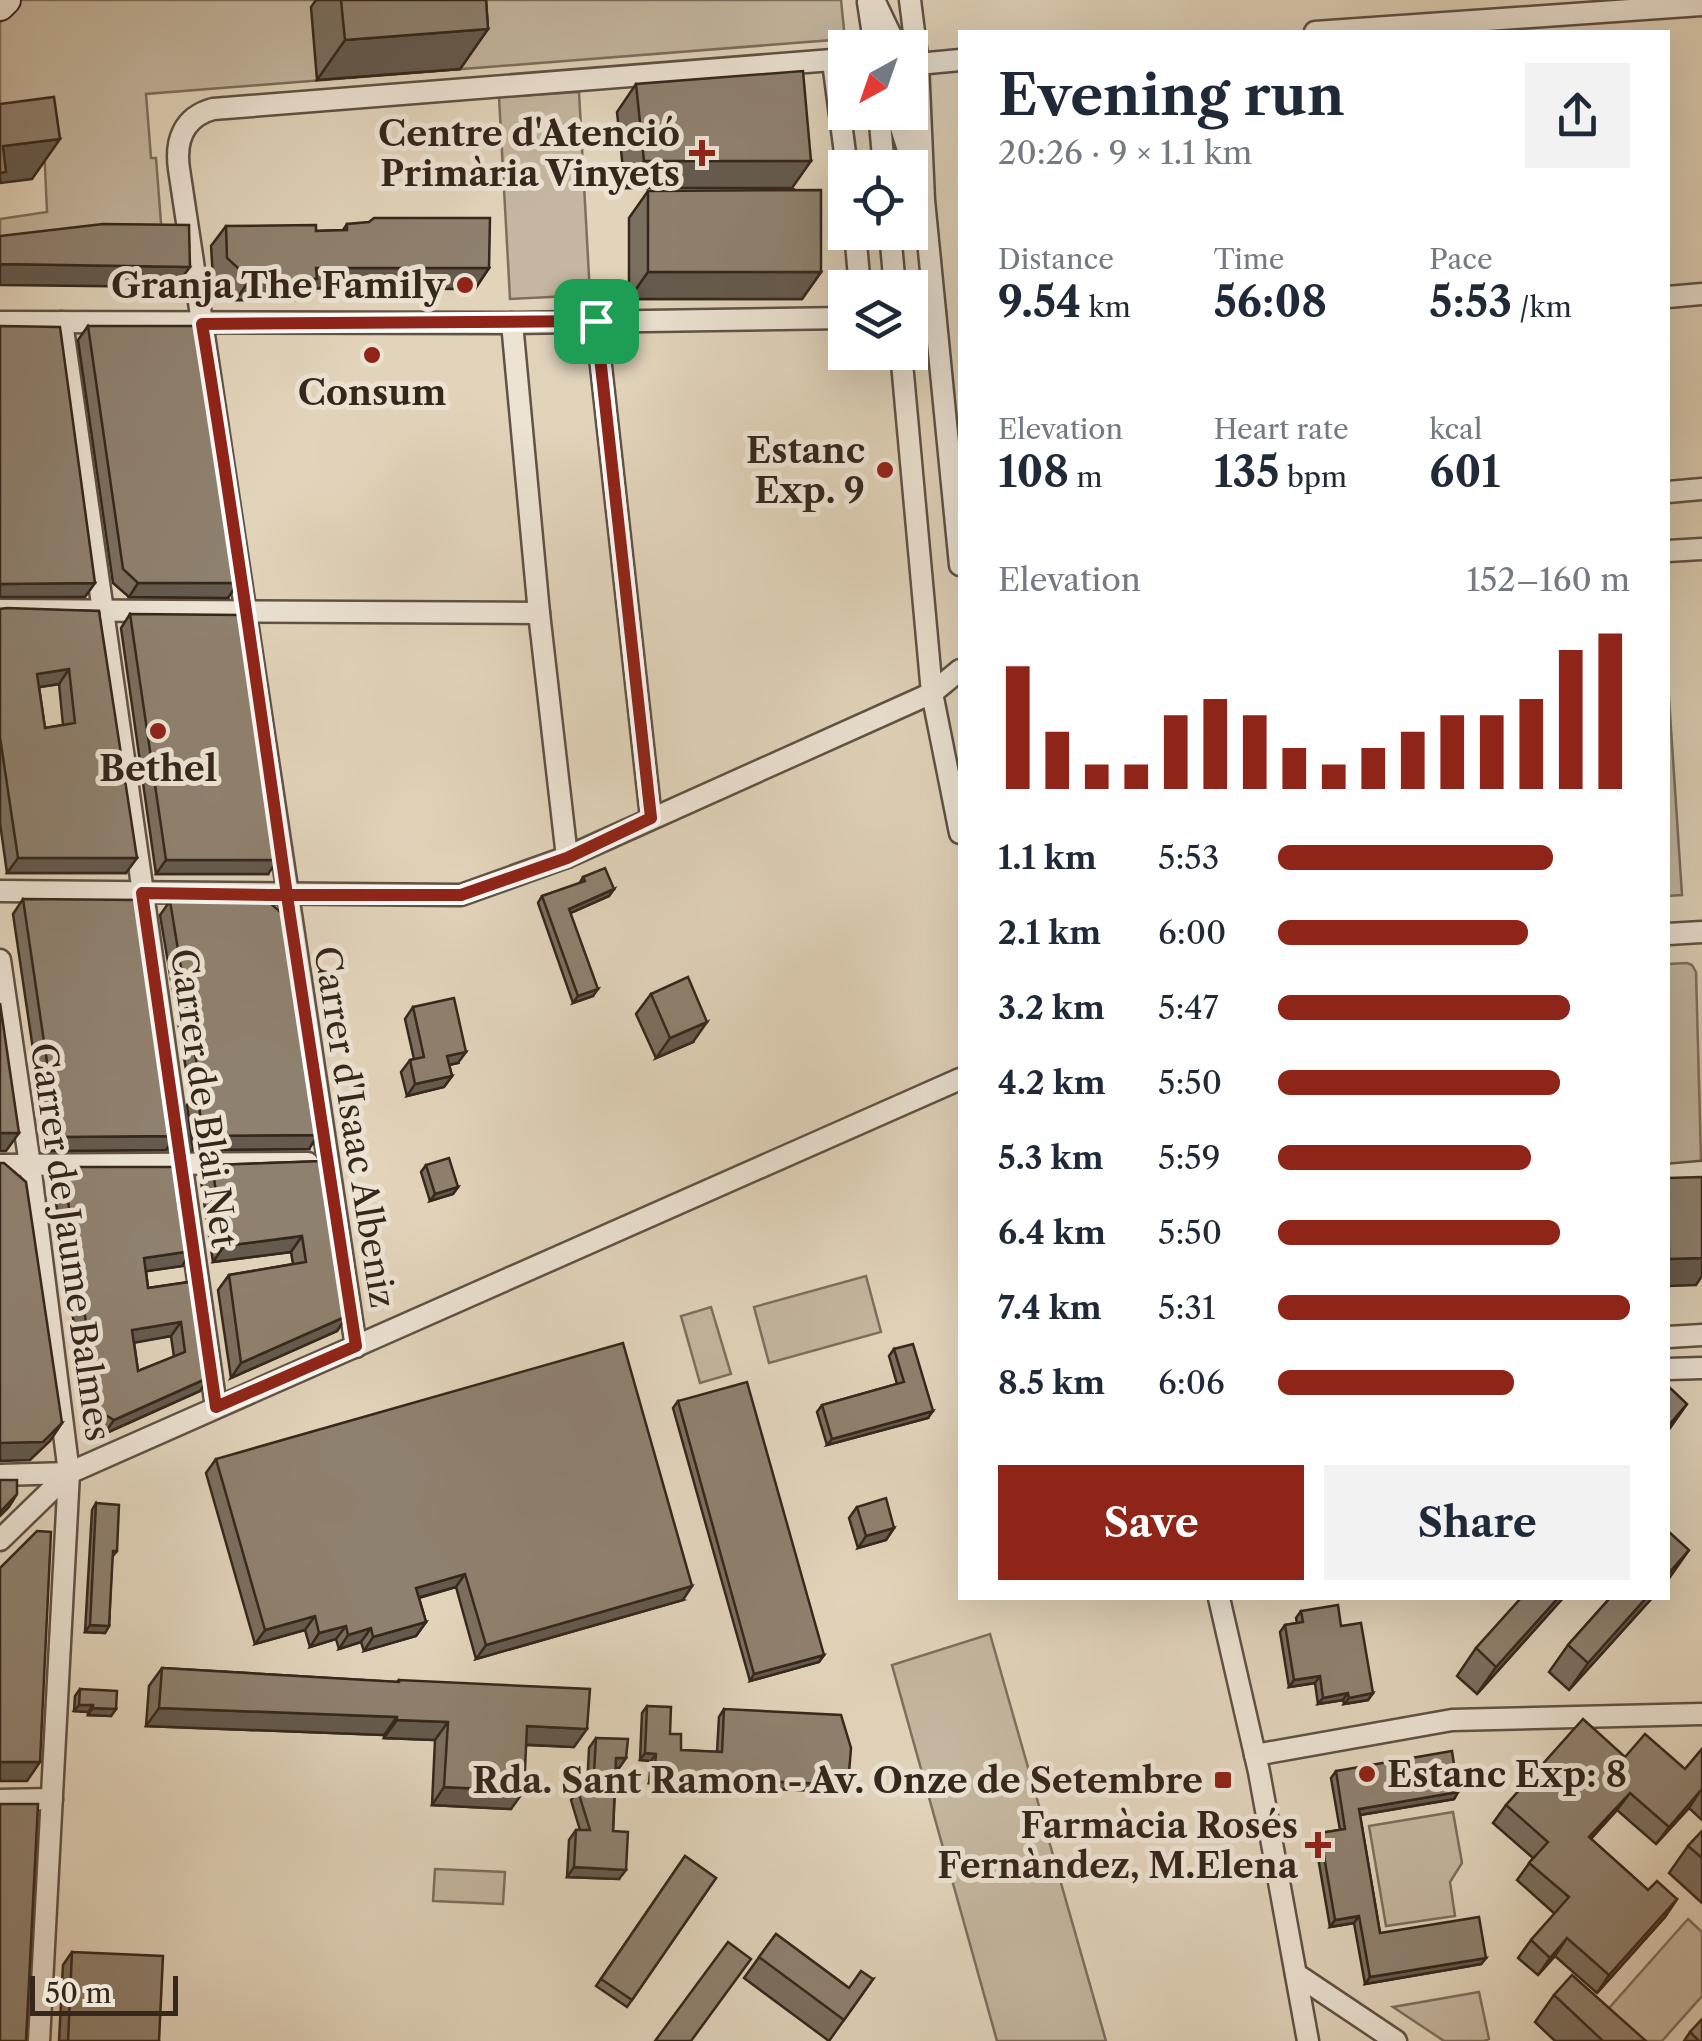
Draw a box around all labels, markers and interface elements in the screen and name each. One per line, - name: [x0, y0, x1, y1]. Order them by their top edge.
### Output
- north arrow: [828, 30, 928, 130]
- map controls: [828, 30, 928, 370]
- text: Evening run: [998, 62, 1345, 129]
- button: share: [1525, 63, 1630, 168]
- place label: Centre d'Atenció Primària Vinyets: [378, 112, 680, 195]
- text: 20:26 · 9 × 1.1 km: [998, 133, 1252, 172]
- marker: Centre d'Atenció Primària Vinyets: [689, 140, 715, 166]
- button: locate: [828, 150, 928, 250]
- text: Distance: [998, 242, 1114, 276]
- text: Time: [1214, 242, 1284, 276]
- text: Pace: [1429, 242, 1493, 276]
- place label: Granja The Family: [111, 264, 447, 307]
- button: layers: [828, 270, 928, 370]
- marker: Granja The Family: [454, 274, 476, 296]
- text: 9.54: [998, 276, 1081, 328]
- text: 56:08: [1214, 276, 1327, 328]
- text: 5:53: [1429, 276, 1512, 328]
- pin: [554, 279, 639, 364]
- text: km: [1081, 290, 1131, 324]
- text: /km: [1512, 290, 1572, 324]
- icon: arrive: [569, 294, 624, 349]
- marker: Consum: [361, 344, 383, 366]
- place label: Consum: [298, 371, 446, 414]
- text: Elevation: [998, 412, 1123, 446]
- text: Heart rate: [1214, 412, 1349, 446]
- text: kcal: [1429, 412, 1482, 446]
- place label: Estanc Exp. 9: [746, 429, 865, 512]
- text: 108: [998, 446, 1069, 498]
- text: 135: [1214, 446, 1279, 498]
- text: 601: [1429, 446, 1500, 498]
- marker: Estanc Exp. 9: [874, 459, 896, 481]
- text: m: [1069, 460, 1103, 494]
- text: bpm: [1279, 460, 1347, 494]
- text: Elevation: [998, 560, 1141, 599]
- text: 152–160 m: [1467, 560, 1630, 599]
- marker: Bethel: [147, 720, 169, 742]
- place label: Bethel: [99, 747, 217, 790]
- text: 1.1 km: [998, 838, 1097, 877]
- text: 5:53: [1158, 838, 1219, 877]
- text: 2.1 km: [998, 913, 1101, 952]
- text: 6:00: [1158, 913, 1226, 952]
- street label: Carrer d'Isaac Albeniz: [305, 943, 405, 1311]
- street label: Carrer de Blai Net: [162, 946, 246, 1251]
- text: 3.2 km: [998, 988, 1105, 1027]
- text: 5:47: [1158, 988, 1219, 1027]
- street label: Carrer de Jaume Balmes: [22, 1040, 120, 1444]
- text: 4.2 km: [998, 1063, 1106, 1102]
- text: 5:50: [1158, 1063, 1222, 1102]
- text: 5.3 km: [998, 1138, 1104, 1177]
- text: 5:59: [1158, 1138, 1220, 1177]
- text: 6.4 km: [998, 1213, 1106, 1252]
- text: 5:50: [1158, 1213, 1222, 1252]
- text: 7.4 km: [998, 1288, 1102, 1327]
- text: 5:31: [1158, 1288, 1215, 1327]
- text: 8.5 km: [998, 1363, 1105, 1402]
- text: 6:06: [1158, 1363, 1225, 1402]
- button: Save: [998, 1465, 1304, 1580]
- button: Share: [1324, 1465, 1630, 1580]
- place label: Estanc Exp: 8: [1387, 1753, 1627, 1796]
- place label: Rda. Sant Ramon - Av. Onze de Setembre: [472, 1759, 1203, 1802]
- marker: Estanc Exp: 8: [1356, 1763, 1378, 1785]
- marker: Rda. Sant Ramon - Av. Onze de Setembre: [1212, 1769, 1234, 1791]
- place label: Farmàcia Rosés Fernàndez, M.Elena: [937, 1804, 1299, 1887]
- marker: Farmàcia Rosés Fernàndez, M.Elena: [1307, 1834, 1329, 1856]
- scale bar: [30, 1971, 178, 2016]
- text: 50 m: [45, 1976, 112, 2010]

